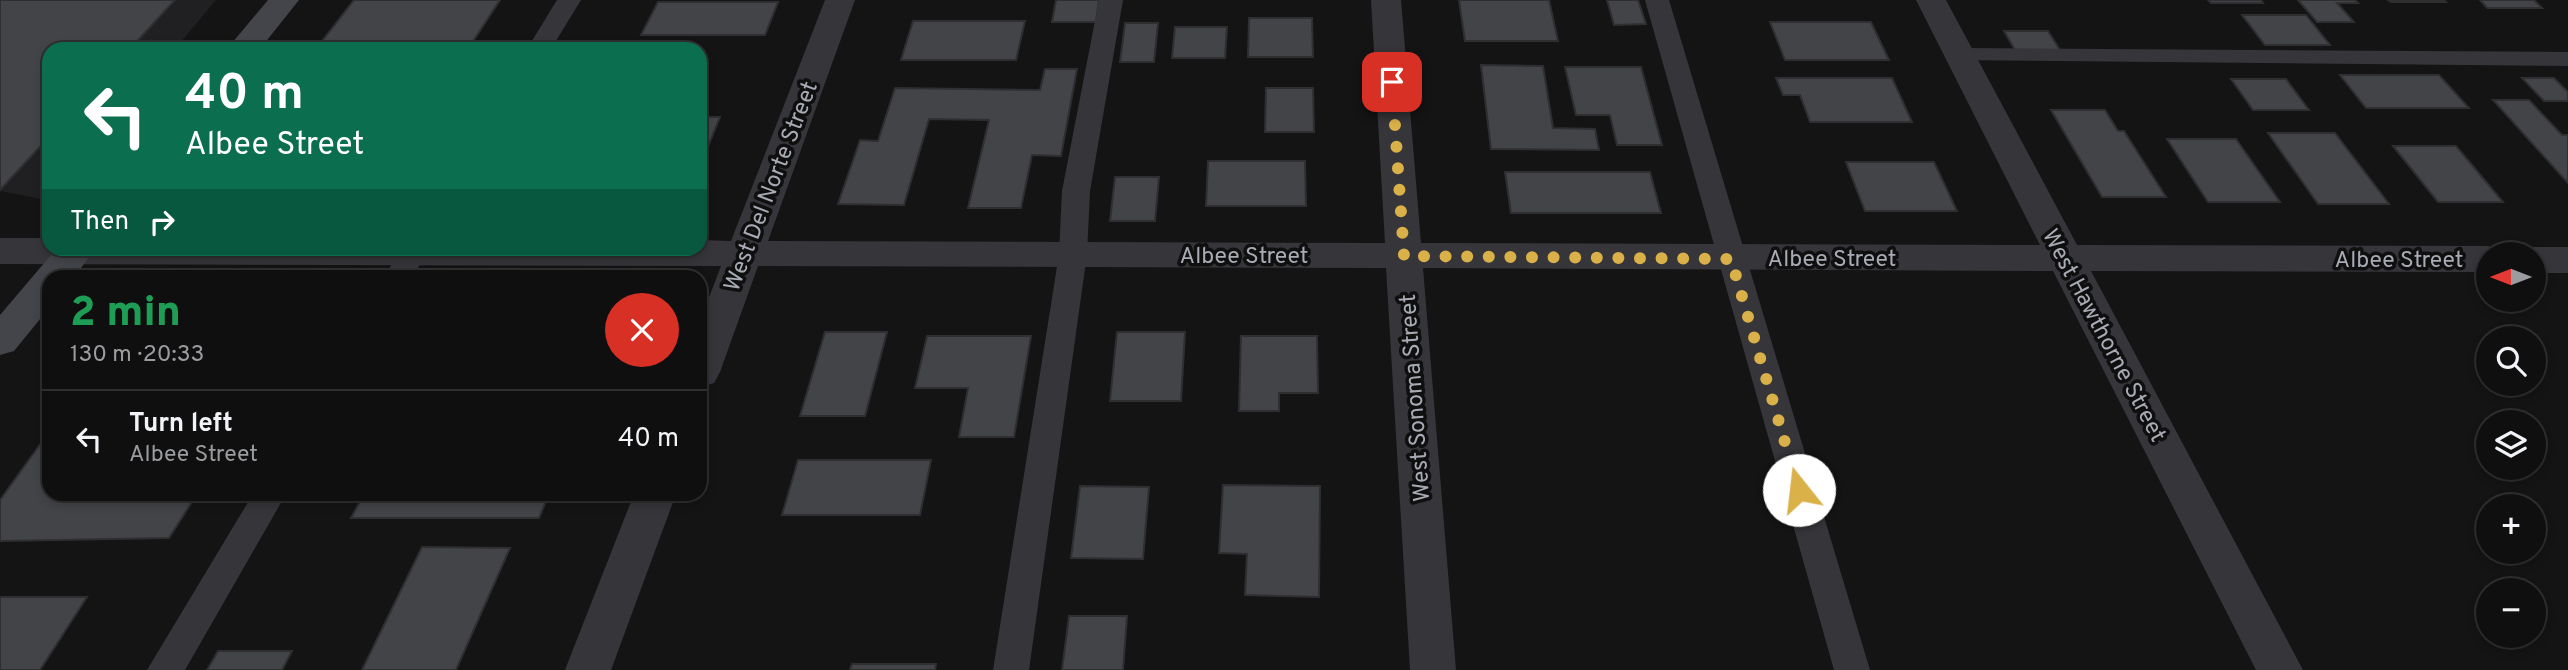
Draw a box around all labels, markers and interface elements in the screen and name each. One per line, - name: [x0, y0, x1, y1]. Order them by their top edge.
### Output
- pin: [1362, 52, 1422, 112]
- icon: arrive: [1373, 63, 1411, 101]
- text: 40 m: [185, 65, 304, 127]
- icon: left: [70, 70, 161, 161]
- street label: West Del Norte Street: [719, 78, 826, 296]
- text: Albee Street: [185, 126, 364, 166]
- icon: right: [143, 203, 181, 241]
- text: Then: [70, 206, 129, 239]
- street label: West Hawthorne Street: [2034, 225, 2171, 448]
- north arrow: [2476, 242, 2546, 312]
- map controls: [2476, 242, 2546, 648]
- street label: Albee Street: [1180, 243, 1308, 272]
- street label: Albee Street: [1768, 246, 1896, 275]
- street label: Albee Street: [2335, 247, 2463, 276]
- text: 2 min: [70, 288, 181, 341]
- button: close: [605, 293, 679, 367]
- street label: West Sonoma Street: [1395, 293, 1438, 503]
- button: search: [2476, 326, 2546, 396]
- text: 130 m · 20:33: [70, 341, 204, 370]
- text: Turn left: [129, 408, 233, 441]
- button: layers: [2476, 410, 2546, 480]
- icon: left: [70, 420, 108, 458]
- text: 40 m: [618, 423, 679, 456]
- text: Albee Street: [129, 441, 258, 470]
- position arrow: [1762, 453, 1836, 527]
- button: +: [2476, 494, 2546, 564]
- button: −: [2476, 578, 2546, 648]

